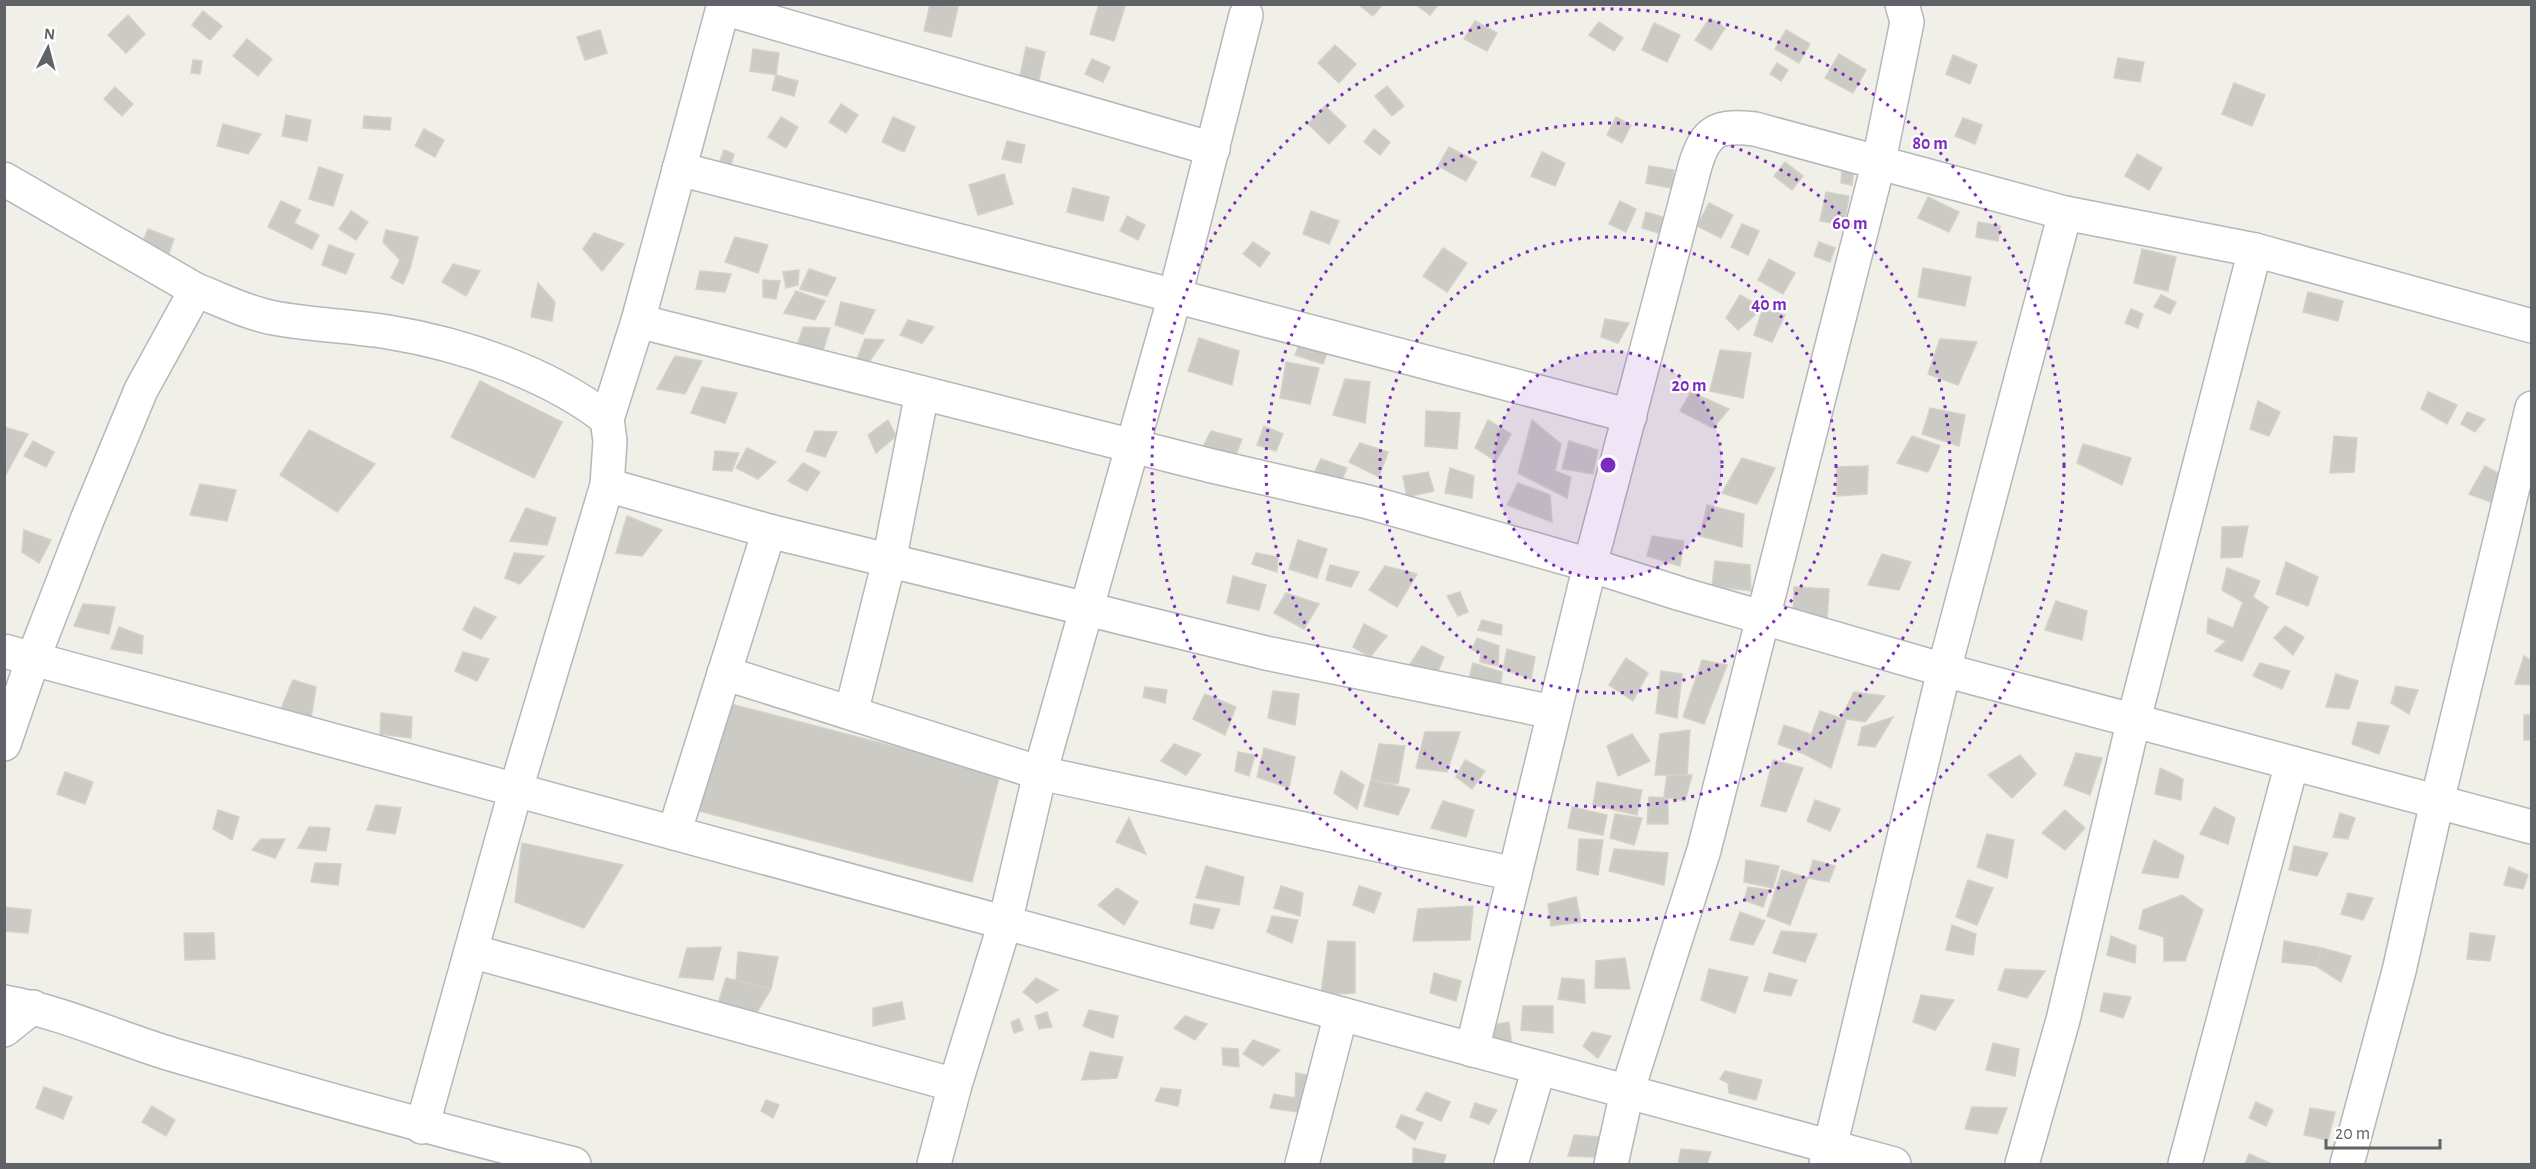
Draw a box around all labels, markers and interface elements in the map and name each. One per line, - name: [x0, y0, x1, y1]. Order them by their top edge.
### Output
- north arrow: [18, 18, 78, 78]
- text: N: [43, 26, 56, 43]
- text: 80 m: [1912, 135, 1948, 153]
- text: 60 m: [1832, 215, 1868, 233]
- text: 40 m: [1751, 296, 1787, 314]
- text: 20 m: [1671, 377, 1707, 395]
- centre of rings: [1598, 455, 1618, 475]
- scale bar: [2326, 1112, 2440, 1150]
- text: 20 m: [2335, 1125, 2370, 1143]

